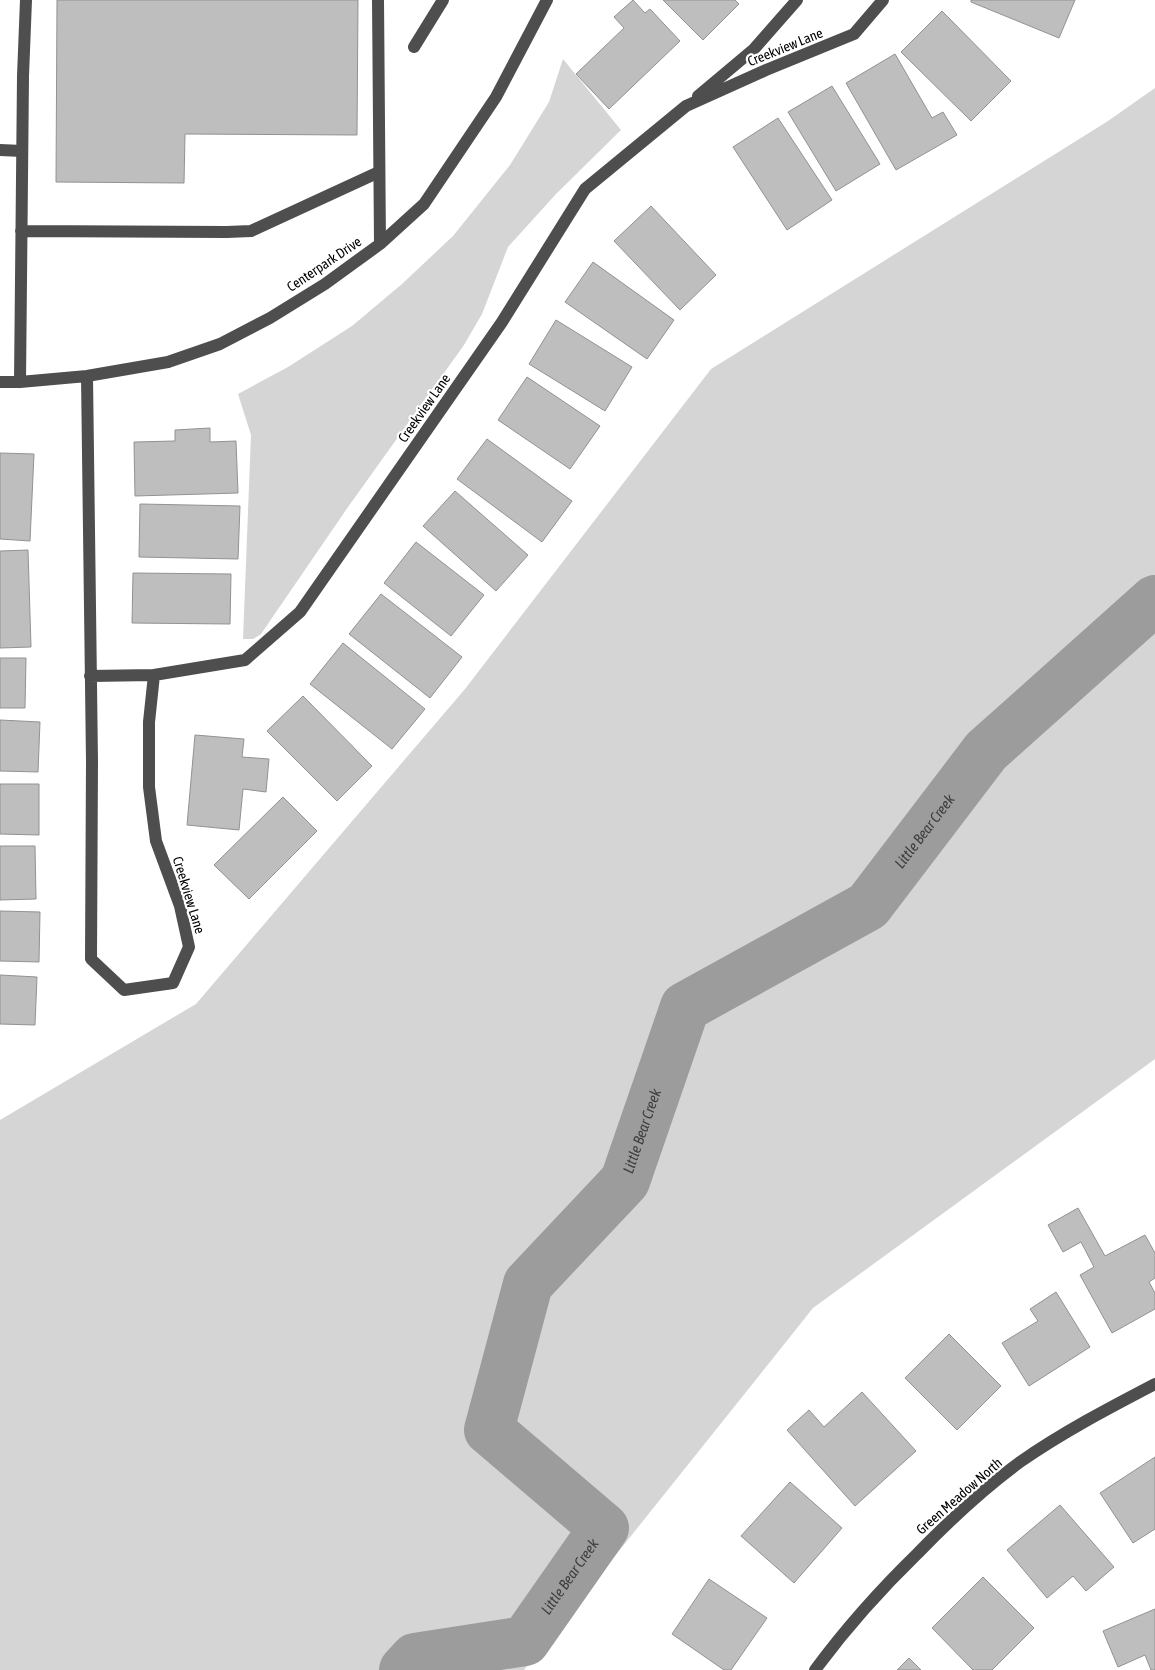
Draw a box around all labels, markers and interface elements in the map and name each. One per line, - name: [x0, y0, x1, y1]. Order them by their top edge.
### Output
- street label: Creekview Lane: [745, 25, 825, 69]
- street label: Centerpark Drive: [284, 233, 364, 295]
- street label: Creekview Lane: [395, 371, 453, 445]
- water label: Little Bear Creek: [891, 790, 958, 871]
- street label: Creekview Lane: [170, 855, 208, 935]
- water label: Little Bear Creek: [619, 1086, 664, 1175]
- street label: Green Meadow North: [913, 1454, 1005, 1538]
- water label: Little Bear Creek: [537, 1535, 602, 1618]

